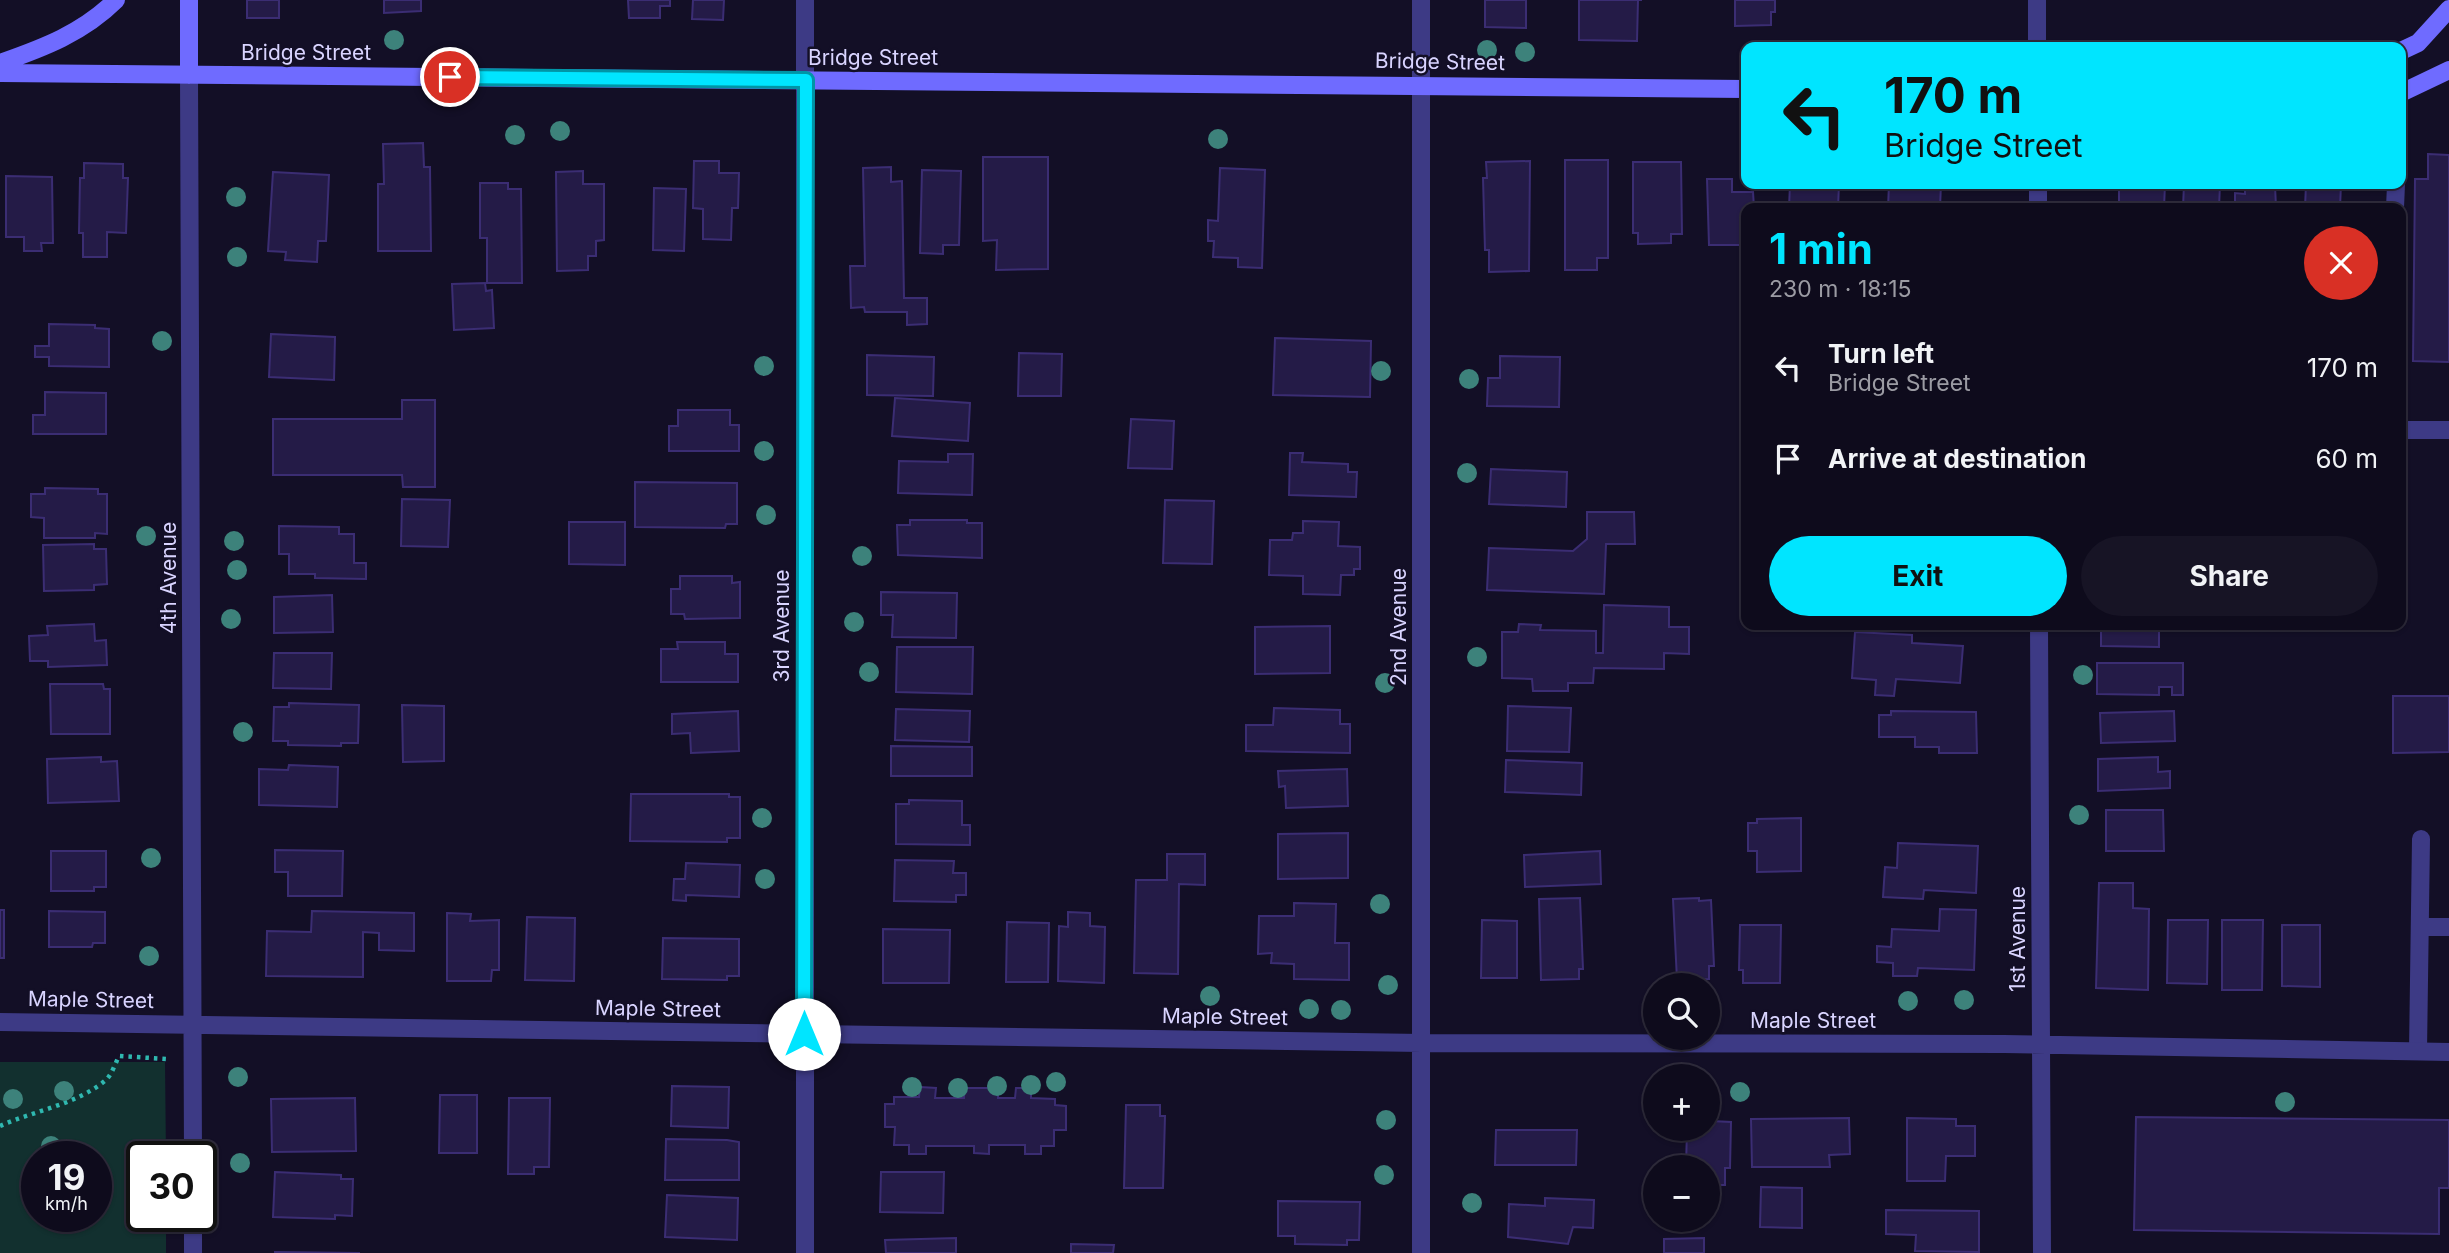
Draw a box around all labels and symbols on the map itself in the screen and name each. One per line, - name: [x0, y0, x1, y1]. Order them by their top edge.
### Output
- street label: Bridge Street: [241, 40, 371, 65]
- street label: Bridge Street: [808, 45, 938, 70]
- pin: [420, 47, 480, 107]
- street label: Bridge Street: [1375, 48, 1505, 75]
- street label: 4th Avenue: [156, 522, 181, 634]
- street label: 2nd Avenue: [1386, 568, 1411, 686]
- street label: 3rd Avenue: [769, 569, 794, 683]
- street label: 1st Avenue: [2005, 886, 2030, 992]
- street label: Maple Street: [28, 986, 154, 1013]
- street label: Maple Street: [595, 995, 721, 1022]
- position arrow: [767, 997, 841, 1071]
- street label: Maple Street: [1162, 1003, 1288, 1030]
- street label: Maple Street: [1750, 1008, 1876, 1033]
- speed limit sign: 30: [126, 1141, 217, 1232]

